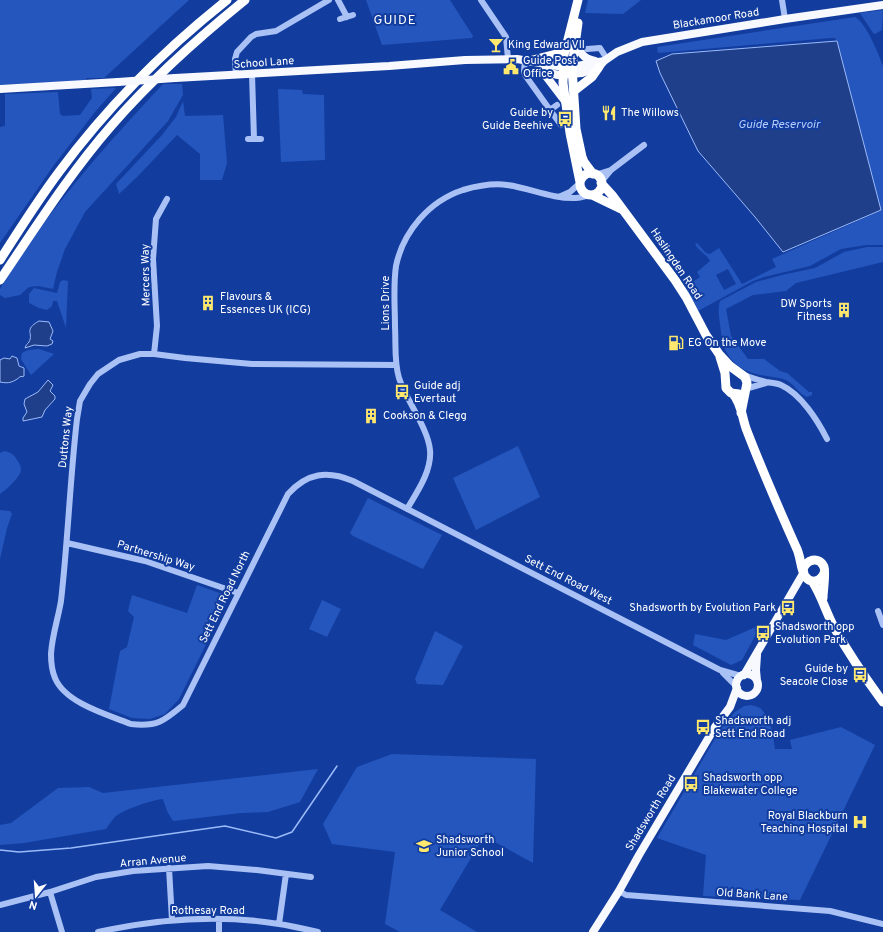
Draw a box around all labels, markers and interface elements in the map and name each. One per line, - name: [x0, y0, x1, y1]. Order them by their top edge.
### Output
- street label: Blackamoor Road: [672, 5, 760, 33]
- district label: GUIDE: [373, 13, 417, 29]
- bar icon: King Edward VII: [487, 36, 505, 54]
- place label: King Edward VII: [508, 38, 585, 52]
- street label: School Lane: [233, 54, 295, 72]
- place label: Guide Post Office: [523, 54, 576, 81]
- public building icon: Guide Post Office: [502, 58, 520, 76]
- restaurant icon: The Willows: [600, 104, 618, 122]
- place label: Guide by Guide Beehive: [482, 106, 553, 133]
- place label: The Willows: [621, 106, 679, 120]
- bus stop icon: Guide by Guide Beehive: [556, 110, 574, 128]
- water label: Guide Reservoir: [738, 117, 821, 133]
- street label: Haslingden Road: [647, 226, 705, 302]
- street label: Mercers Way: [138, 243, 154, 307]
- street label: Lions Drive: [379, 275, 393, 331]
- place label: Flavours & Essences UK (ICG): [220, 290, 311, 317]
- building icon: Flavours & Essences UK (ICG): [199, 294, 217, 312]
- place label: DW Sports Fitness: [780, 297, 832, 324]
- building icon: DW Sports Fitness: [835, 301, 853, 319]
- fuel station icon: EG On the Move: [667, 334, 685, 352]
- place label: EG On the Move: [688, 336, 767, 350]
- place label: Guide adj Evertaut: [414, 379, 461, 406]
- bus stop icon: Guide adj Evertaut: [393, 383, 411, 401]
- street label: Duttons Way: [56, 405, 76, 469]
- building icon: Cookson & Clegg: [362, 407, 380, 425]
- place label: Cookson & Clegg: [383, 409, 467, 423]
- street label: Partnership Way: [115, 538, 197, 575]
- street label: Sett End Road North: [197, 548, 253, 646]
- street label: Sett End Road West: [522, 552, 614, 608]
- bus stop icon: Shadsworth by Evolution Park: [779, 599, 797, 617]
- place label: Shadsworth by Evolution Park: [629, 601, 776, 615]
- place label: Shadsworth opp Evolution Park: [775, 620, 854, 647]
- bus stop icon: Shadsworth opp Evolution Park: [754, 624, 772, 642]
- place label: Guide by Seacole Close: [780, 662, 848, 689]
- bus stop icon: Guide by Seacole Close: [851, 666, 869, 684]
- place label: Shadsworth adj Sett End Road: [715, 714, 791, 741]
- bus stop icon: Shadsworth adj Sett End Road: [694, 718, 712, 736]
- place label: Shadsworth opp Blakewater College: [703, 771, 798, 798]
- street label: Shadsworth Road: [623, 772, 679, 854]
- bus stop icon: Shadsworth opp Blakewater College: [682, 775, 700, 793]
- place label: Royal Blackburn Teaching Hospital: [761, 809, 848, 836]
- hospital icon: Royal Blackburn Teaching Hospital: [851, 813, 869, 831]
- place label: Shadsworth Junior School: [436, 833, 504, 860]
- school or university icon: Shadsworth Junior School: [415, 837, 433, 855]
- street label: Arran Avenue: [119, 851, 187, 871]
- north arrow: [16, 876, 56, 916]
- street label: Old Bank Lane: [716, 886, 788, 904]
- text: N: [28, 897, 39, 912]
- street label: Rothesay Road: [171, 904, 245, 918]

